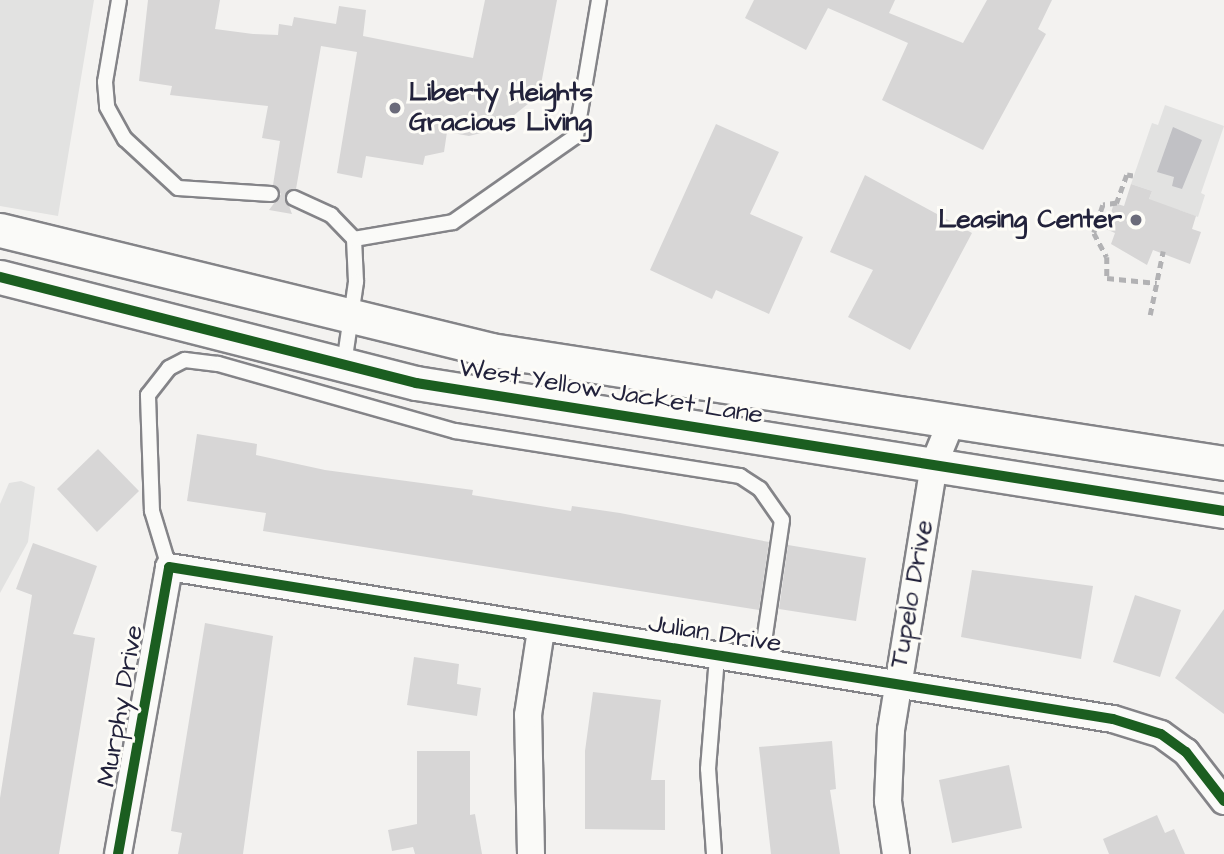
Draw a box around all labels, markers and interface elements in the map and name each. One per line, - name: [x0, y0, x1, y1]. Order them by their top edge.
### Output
- place label: Liberty Heights Gracious Living: [409, 77, 593, 138]
- marker: Liberty Heights Gracious Living: [387, 100, 403, 116]
- place label: Leasing Center: [939, 204, 1122, 236]
- marker: Leasing Center: [1128, 212, 1144, 228]
- street label: West Yellow Jacket Lane: [457, 353, 765, 431]
- street label: Tupelo Drive: [884, 518, 940, 670]
- street label: Julian Drive: [646, 608, 784, 660]
- street label: Murphy Drive: [91, 623, 151, 789]

